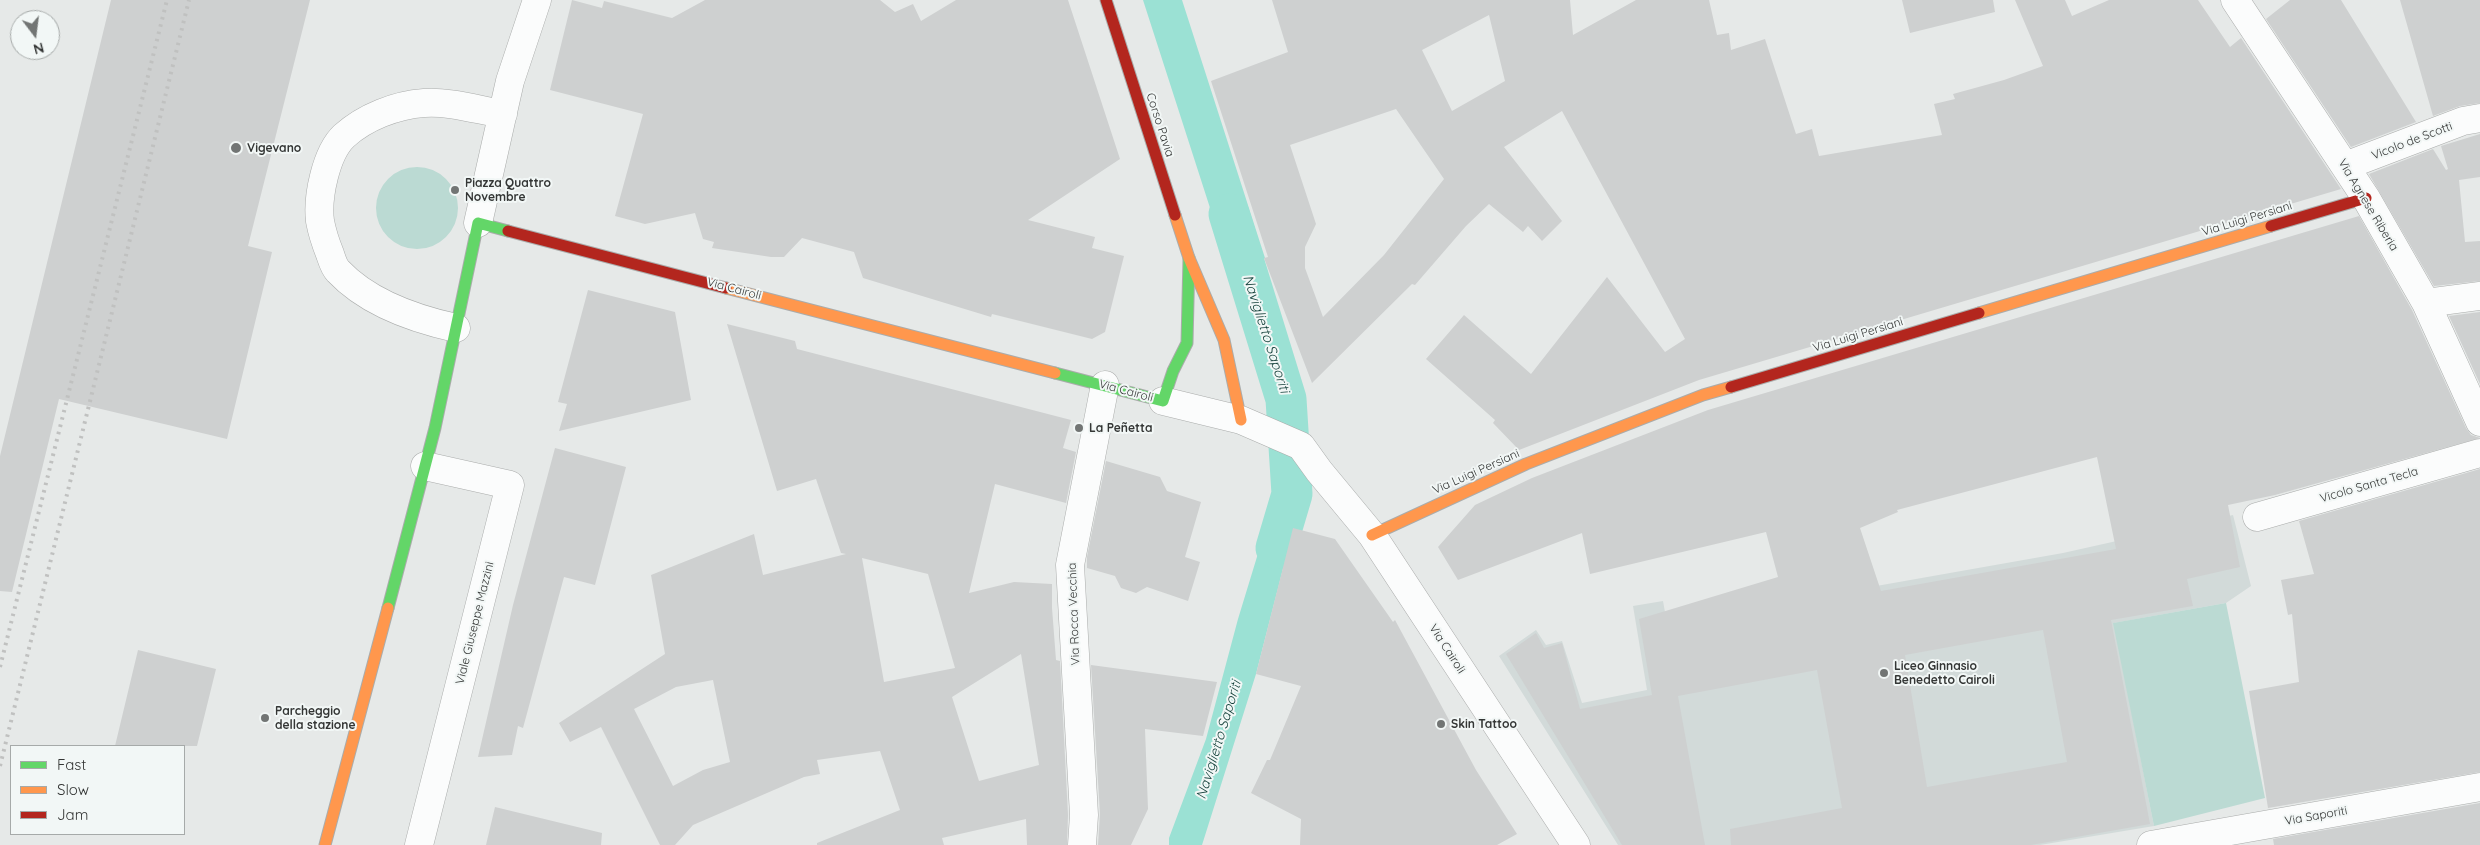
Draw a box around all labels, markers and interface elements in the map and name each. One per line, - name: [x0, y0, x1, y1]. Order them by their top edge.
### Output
- north arrow: [10, 10, 60, 60]
- text: N: [31, 38, 46, 59]
- street label: Corso Pavia: [1143, 91, 1177, 159]
- street label: Vicolo de Scotti: [2370, 119, 2454, 163]
- marker: Vigevano: [229, 141, 243, 155]
- place label: Vigevano: [247, 141, 301, 155]
- street label: Via Agnese Riberia: [2335, 156, 2401, 254]
- place label: Piazza Quattro Novembre: [465, 176, 551, 204]
- marker: Piazza Quattro Novembre: [449, 184, 461, 196]
- street label: Via Luigi Persiani: [2200, 198, 2294, 240]
- water label: Naviglietto Saporiti: [1239, 273, 1293, 395]
- street label: Via Cairoli: [705, 275, 763, 303]
- street label: Via Luigi Persiani: [1811, 314, 1905, 356]
- street label: Via Cairoli: [1097, 377, 1155, 405]
- place label: La Peñetta: [1089, 421, 1152, 435]
- marker: La Peñetta: [1073, 422, 1085, 434]
- street label: Via Luigi Persiani: [1430, 446, 1522, 498]
- street label: Vicolo Santa Tecla: [2318, 464, 2420, 506]
- street label: Viale Giuseppe Mazzini: [453, 560, 497, 686]
- street label: Via Rocca Vecchia: [1065, 562, 1083, 666]
- street label: Via Cairoli: [1426, 622, 1468, 676]
- place label: Liceo Ginnasio Benedetto Cairoli: [1894, 659, 1995, 687]
- marker: Liceo Ginnasio Benedetto Cairoli: [1878, 667, 1890, 679]
- water label: Naviglietto Saporiti: [1193, 679, 1245, 801]
- place label: Parcheggio della stazione: [275, 704, 356, 732]
- marker: Parcheggio della stazione: [259, 712, 271, 724]
- place label: Skin Tattoo: [1451, 717, 1517, 731]
- marker: Skin Tattoo: [1435, 718, 1447, 730]
- legend: [10, 745, 185, 835]
- text: Fast: [57, 755, 86, 774]
- text: Slow: [57, 780, 89, 799]
- street label: Via Saporiti: [2284, 803, 2348, 829]
- text: Jam: [57, 805, 88, 824]

